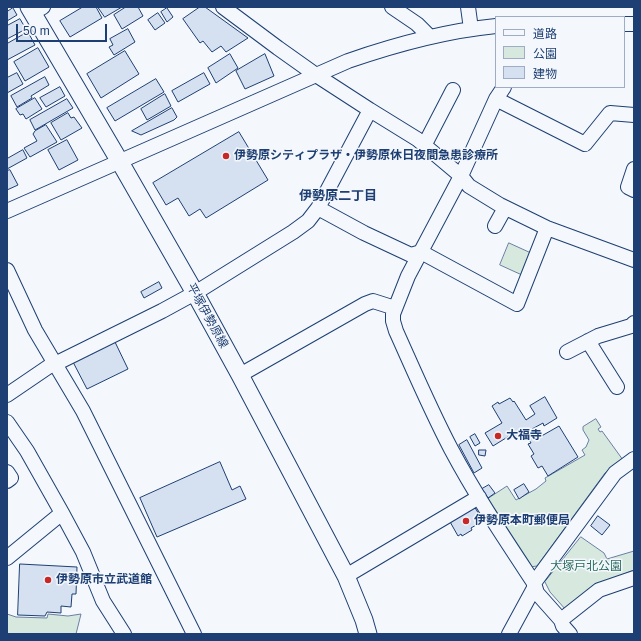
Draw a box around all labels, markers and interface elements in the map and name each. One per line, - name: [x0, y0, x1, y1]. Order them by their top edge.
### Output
- scale bar: [18, 16, 109, 42]
- legend: [495, 16, 625, 88]
- text: 50 m: [23, 24, 50, 38]
- text: 道路: [533, 27, 557, 41]
- text: 公園: [533, 47, 557, 61]
- text: 建物: [533, 67, 557, 81]
- place label: 伊勢原シティプラザ・伊勢原休日夜間急患診療所: [234, 149, 498, 163]
- marker: 伊勢原シティプラザ・伊勢原休日夜間急患診療所: [221, 151, 231, 161]
- district label: 伊勢原二丁目: [299, 188, 377, 204]
- street label: 平塚伊勢原線: [183, 281, 231, 351]
- place label: 大福寺: [506, 429, 542, 443]
- marker: 大福寺: [493, 431, 503, 441]
- place label: 伊勢原本町郵便局: [474, 514, 570, 528]
- marker: 伊勢原本町郵便局: [461, 516, 471, 526]
- park label: 大塚戸北公園: [550, 560, 622, 574]
- place label: 伊勢原市立武道館: [56, 573, 152, 587]
- marker: 伊勢原市立武道館: [43, 575, 53, 585]

